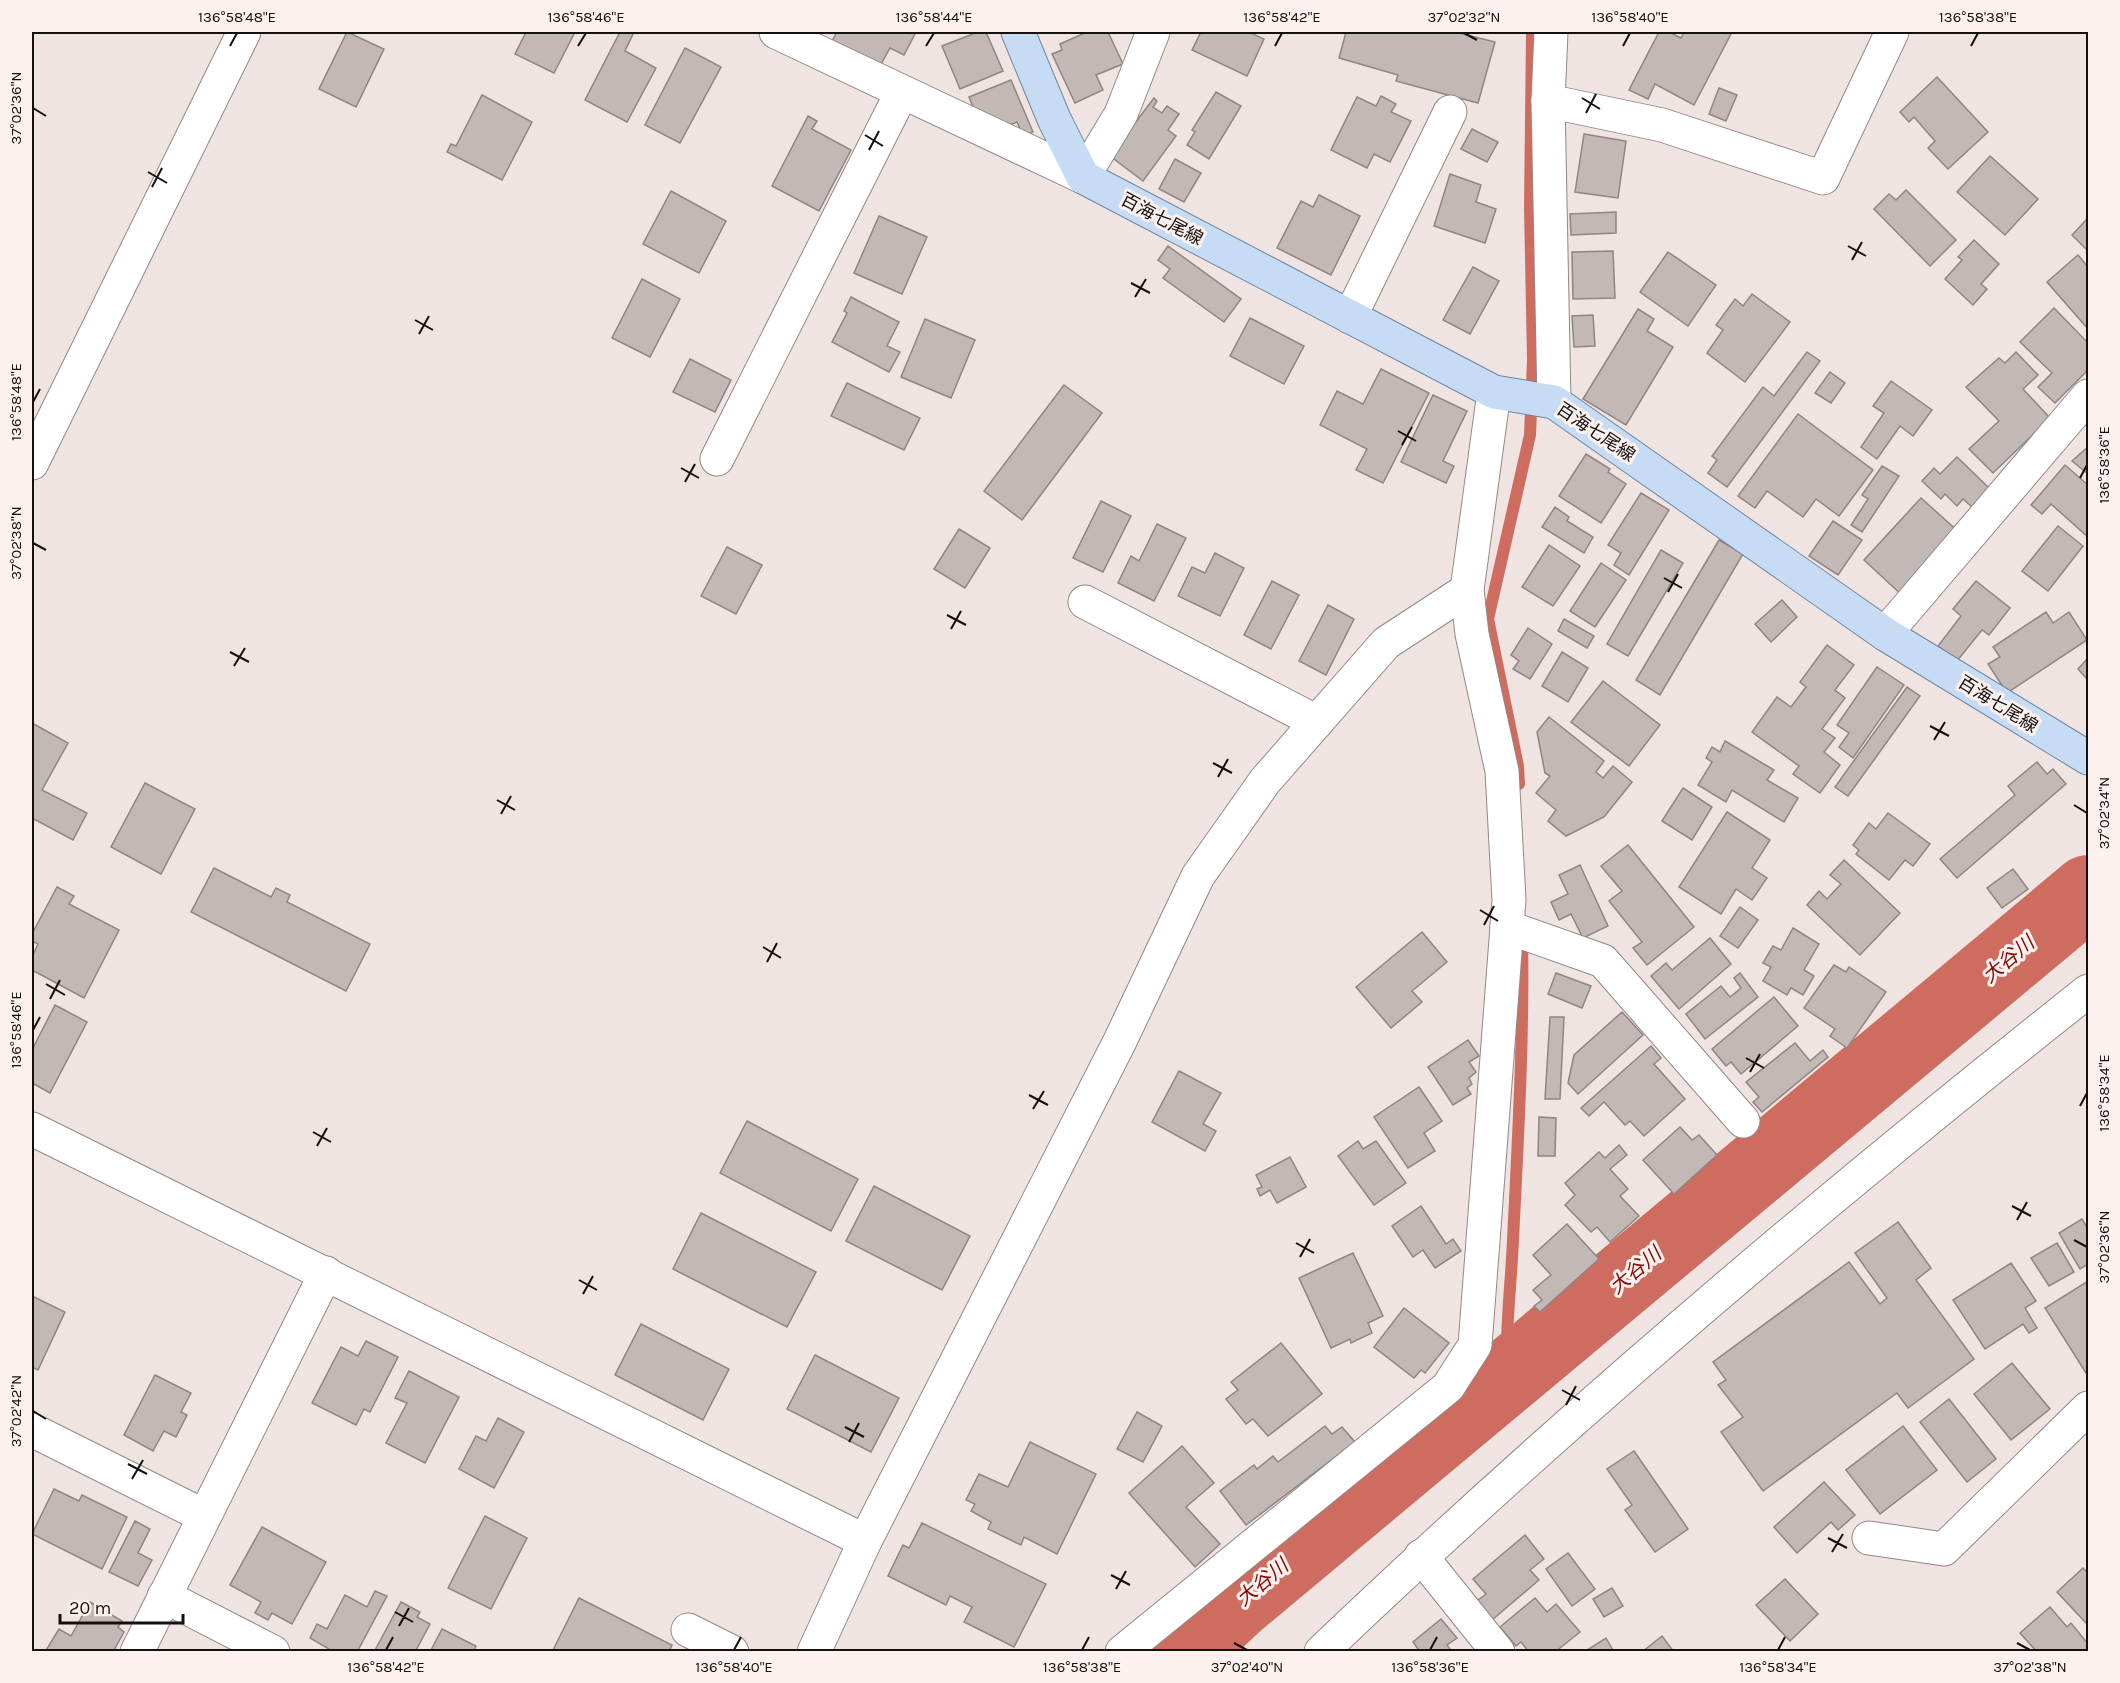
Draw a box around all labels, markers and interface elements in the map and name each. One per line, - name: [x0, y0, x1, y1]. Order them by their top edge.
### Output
- text: 136°58'48"E: [198, 8, 276, 26]
- text: 136°58'46"E: [547, 8, 625, 26]
- text: 136°58'44"E: [896, 8, 972, 26]
- text: 136°58'42"E: [1243, 8, 1321, 26]
- text: 37°02'32"N: [1427, 8, 1501, 26]
- text: 136°58'40"E: [1591, 8, 1669, 26]
- text: 136°58'38"E: [1939, 8, 2017, 26]
- text: 37°02'36"N: [7, 72, 25, 144]
- street label: 百海七尾線: [1117, 188, 1207, 250]
- text: 136°58'48"E: [7, 363, 25, 441]
- street label: 百海七尾線: [1553, 398, 1639, 466]
- text: 136°58'36"E: [2095, 426, 2113, 504]
- text: 37°02'38"N: [7, 506, 25, 580]
- street label: 百海七尾線: [1954, 671, 2042, 737]
- text: 37°02'34"N: [2095, 777, 2113, 849]
- water label: 大谷川: [1978, 930, 2040, 987]
- text: 136°58'46"E: [7, 991, 25, 1069]
- text: 136°58'34"E: [2095, 1054, 2113, 1132]
- text: 37°02'36"N: [2095, 1211, 2113, 1283]
- water label: 大谷川: [1605, 1241, 1667, 1298]
- text: 37°02'42"N: [7, 1375, 25, 1447]
- water label: 大谷川: [1232, 1553, 1294, 1610]
- scale bar: [60, 1587, 183, 1625]
- text: 20 m: [69, 1597, 111, 1619]
- text: 136°58'42"E: [347, 1658, 425, 1676]
- text: 136°58'40"E: [695, 1658, 773, 1676]
- text: 136°58'38"E: [1043, 1658, 1121, 1676]
- text: 37°02'40"N: [1211, 1658, 1283, 1676]
- text: 136°58'36"E: [1391, 1658, 1469, 1676]
- text: 136°58'34"E: [1739, 1658, 1817, 1676]
- text: 37°02'38"N: [1993, 1658, 2067, 1676]

